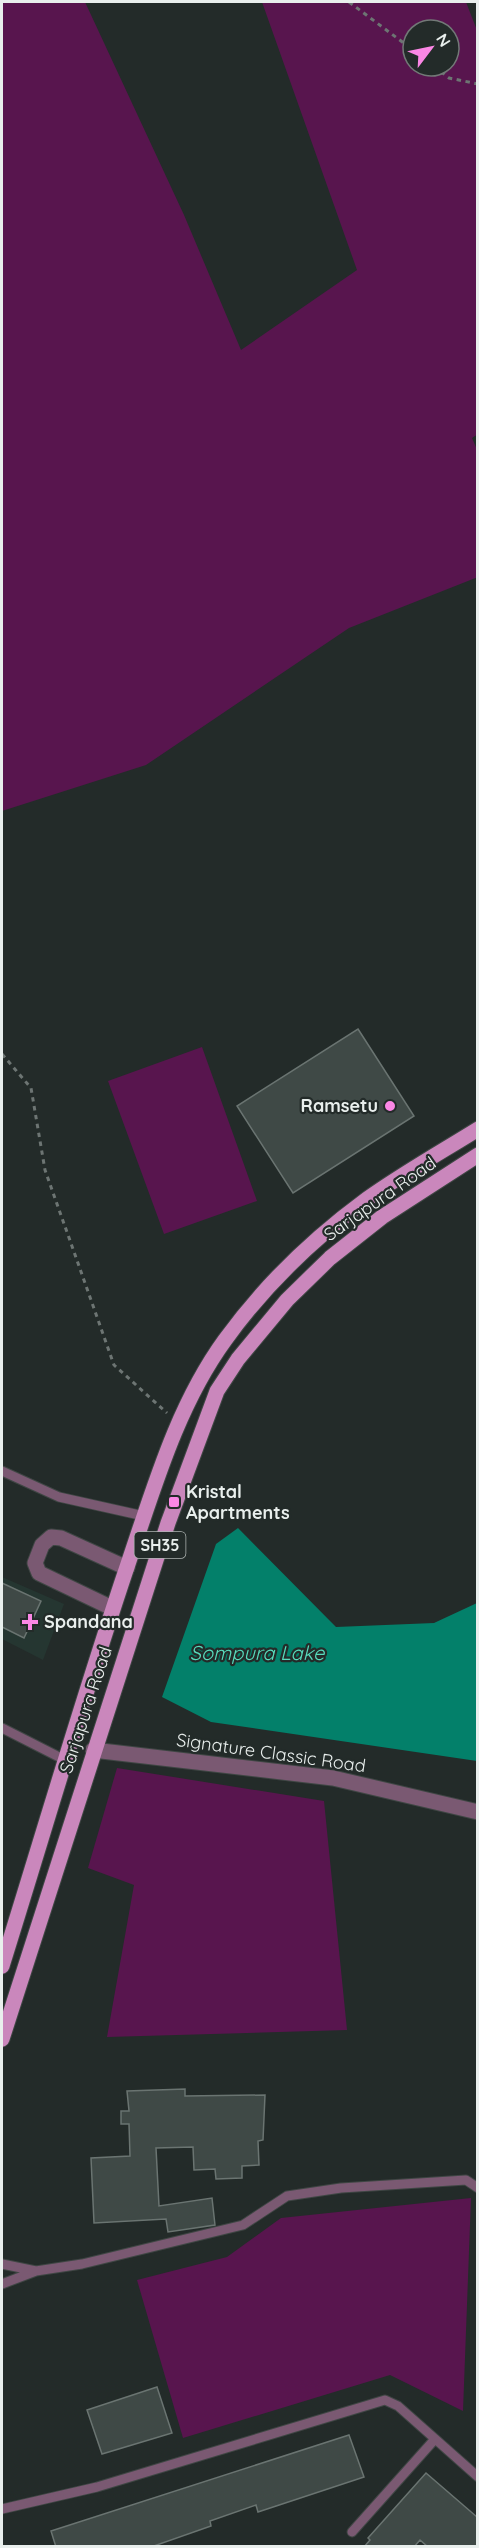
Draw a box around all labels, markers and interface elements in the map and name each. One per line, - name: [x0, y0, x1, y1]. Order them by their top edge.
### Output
- north arrow: [401, 18, 461, 78]
- text: N: [432, 30, 455, 50]
- place label: Ramsetu: [300, 1094, 378, 1117]
- marker: Ramsetu: [383, 1099, 397, 1113]
- street label: Sarjapura Road: [319, 1151, 440, 1246]
- place label: Kristal Apartments: [186, 1480, 290, 1524]
- marker: Kristal Apartments: [167, 1495, 181, 1509]
- road number: SH35: [134, 1532, 186, 1558]
- place label: Spandana: [44, 1610, 133, 1633]
- marker: Spandana: [21, 1613, 39, 1631]
- water label: Sompura Lake: [190, 1640, 325, 1665]
- street label: Sarjapura Road: [54, 1644, 117, 1776]
- street label: Signature Classic Road: [175, 1728, 367, 1777]

